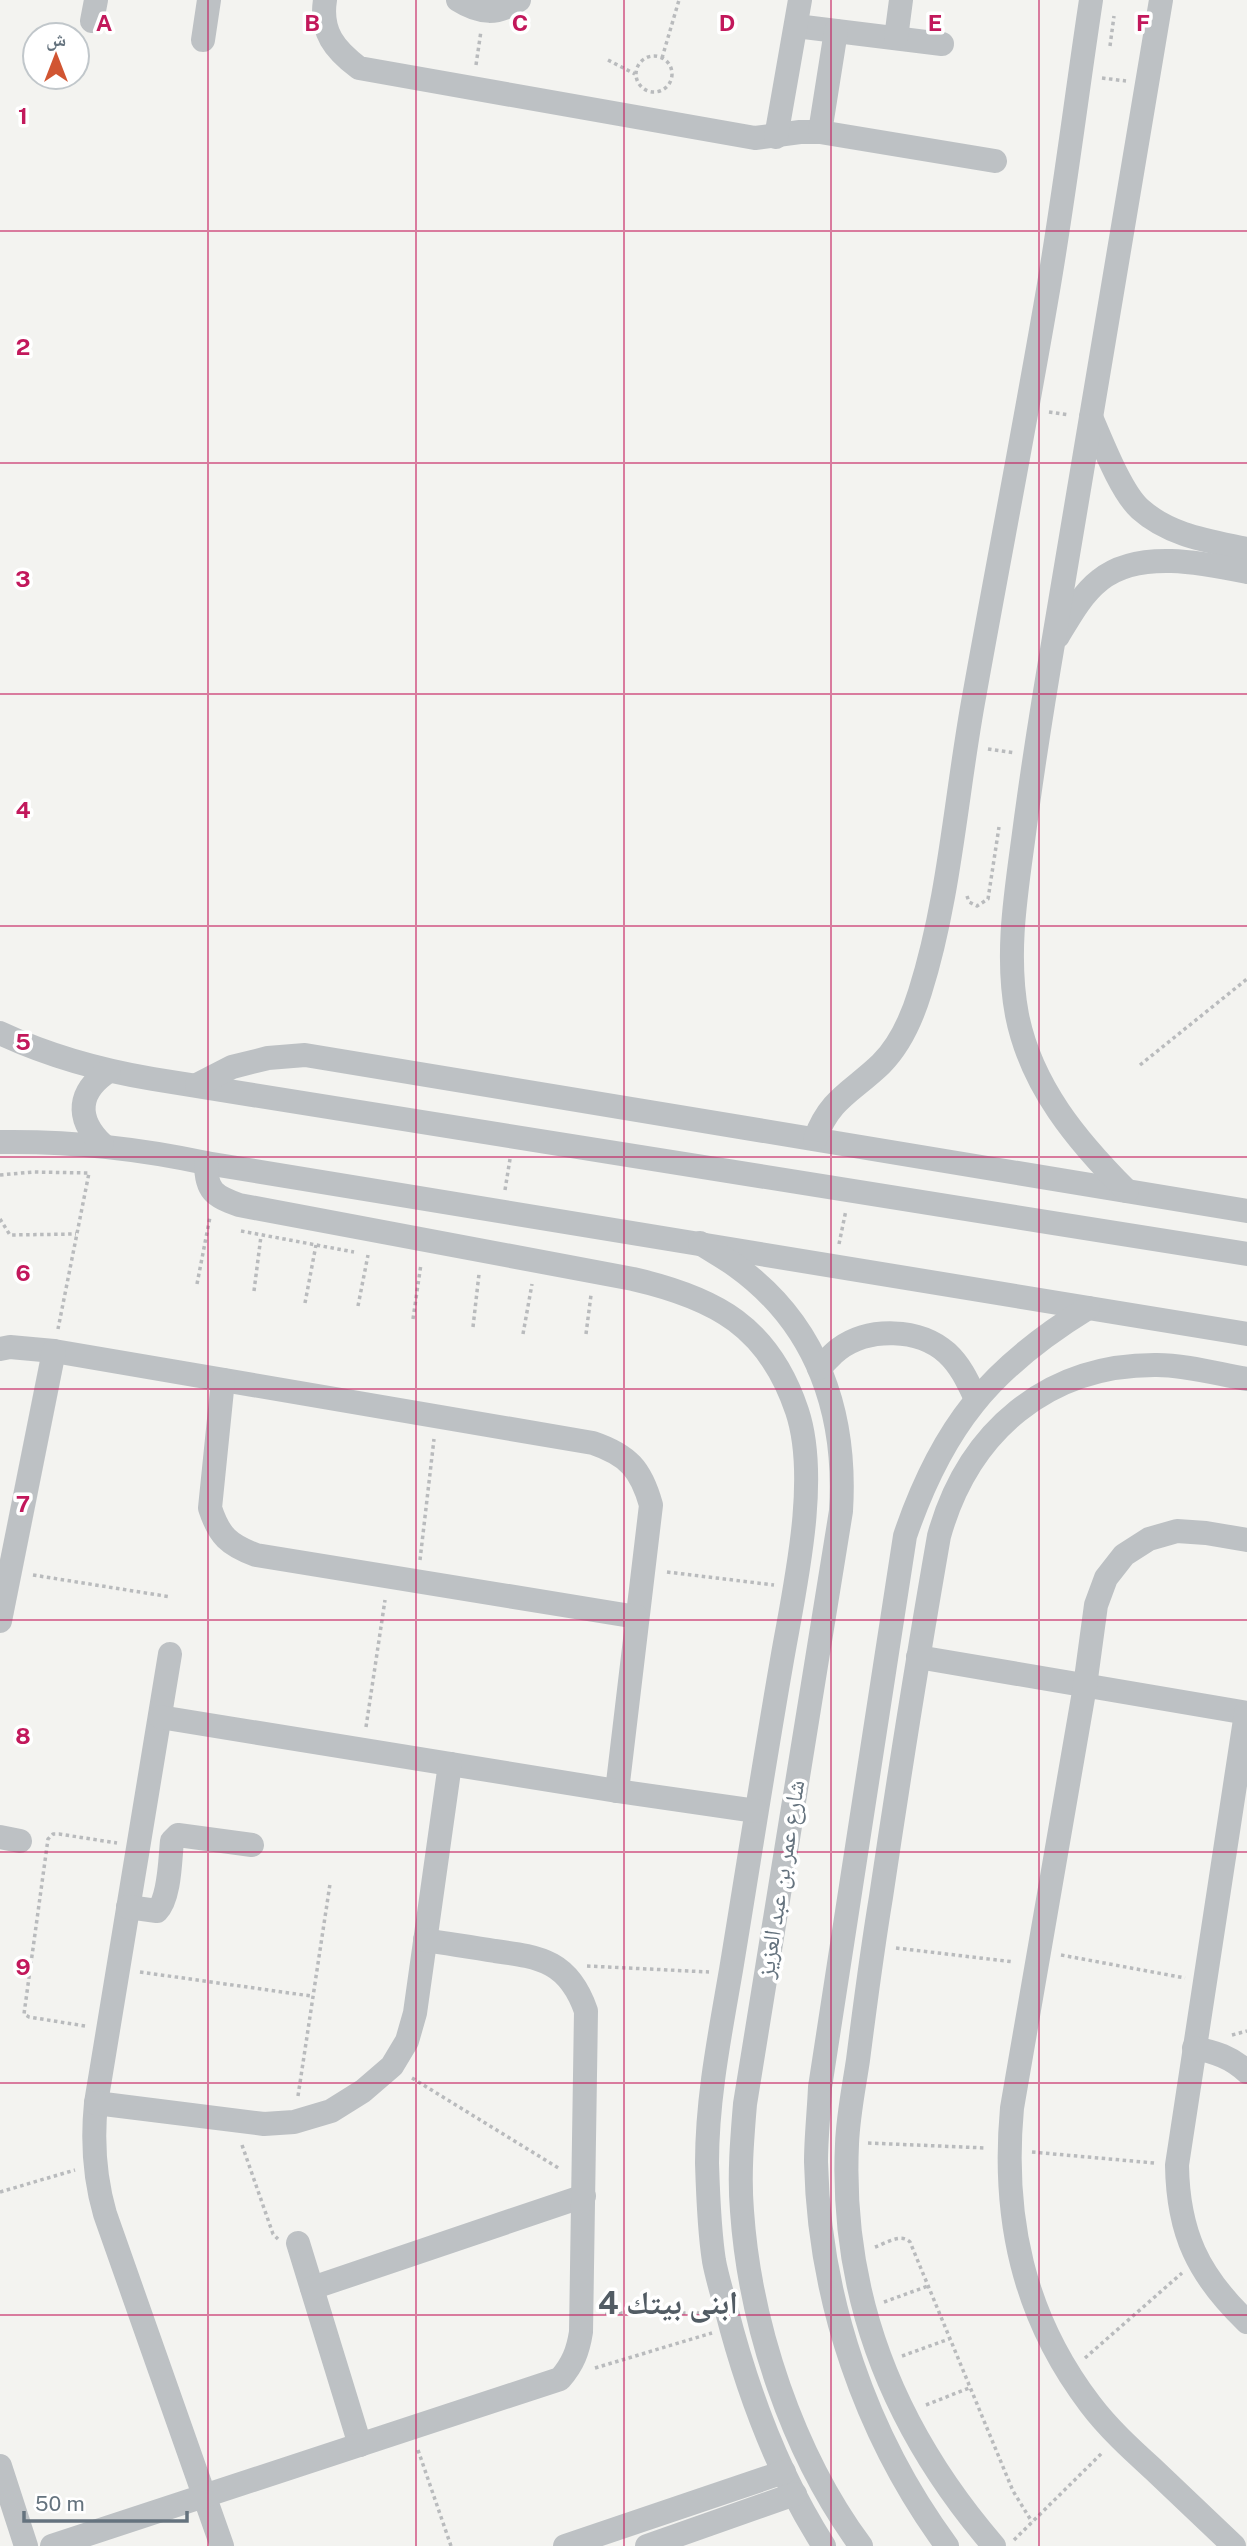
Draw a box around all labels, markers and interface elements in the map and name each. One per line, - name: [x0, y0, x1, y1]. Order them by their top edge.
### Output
- text: A: [96, 9, 113, 36]
- text: B: [304, 9, 320, 36]
- text: C: [512, 9, 528, 36]
- text: D: [719, 9, 735, 36]
- text: E: [928, 9, 942, 36]
- text: F: [1136, 9, 1150, 36]
- north arrow: [21, 21, 91, 91]
- text: ش: [46, 28, 66, 51]
- text: 1: [18, 102, 28, 129]
- text: 2: [16, 333, 30, 360]
- text: 3: [15, 565, 31, 592]
- text: 4: [15, 796, 31, 823]
- text: 5: [15, 1028, 31, 1055]
- text: 6: [15, 1259, 31, 1286]
- text: 7: [16, 1490, 30, 1517]
- text: 8: [15, 1722, 31, 1749]
- street label: شارع عمر بن عبد العزيز: [750, 1778, 811, 1981]
- text: 9: [15, 1953, 31, 1980]
- district label: ابنى بيتك 4: [598, 2284, 738, 2323]
- scale bar: [24, 2480, 187, 2524]
- text: 50 m: [35, 2491, 85, 2516]

